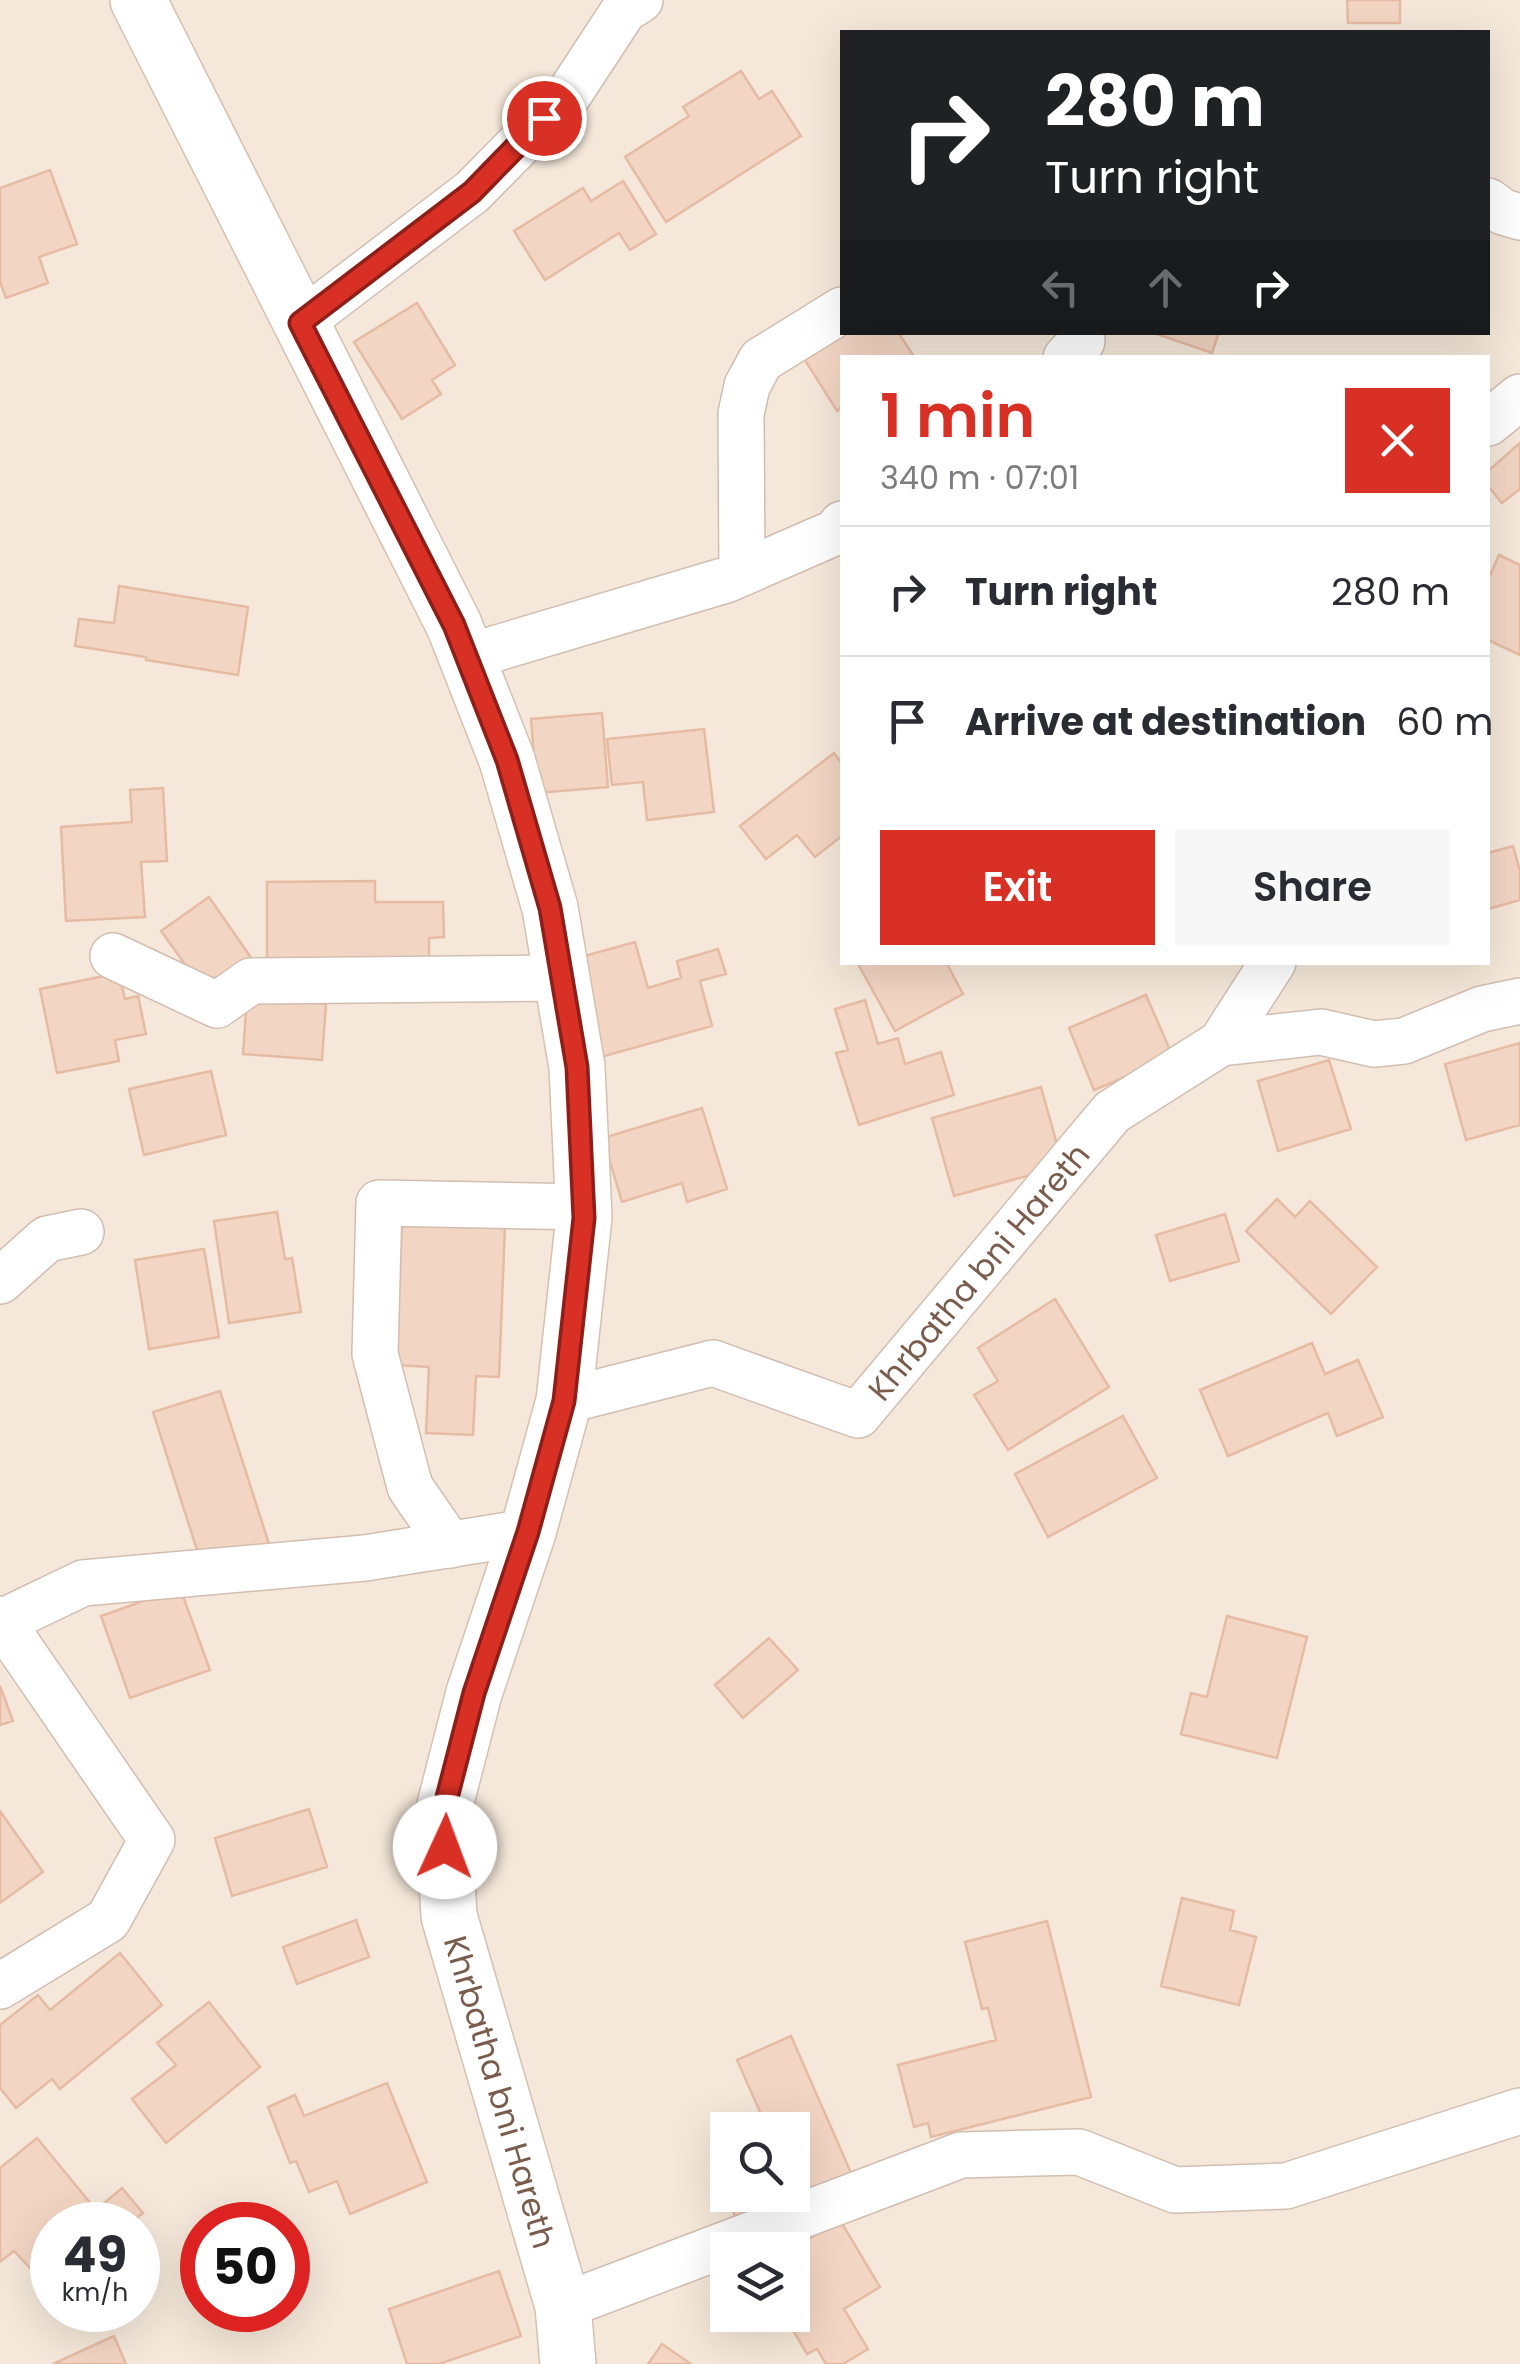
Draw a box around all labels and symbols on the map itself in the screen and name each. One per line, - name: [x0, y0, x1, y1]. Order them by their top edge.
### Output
- pin: [502, 76, 587, 161]
- street label: Khrbatha bni Hareth: [857, 1133, 1099, 1410]
- position arrow: [393, 1795, 497, 1899]
- street label: Khrbatha bni Hareth: [433, 1930, 567, 2253]
- speed limit sign: 50: [180, 2202, 310, 2332]

